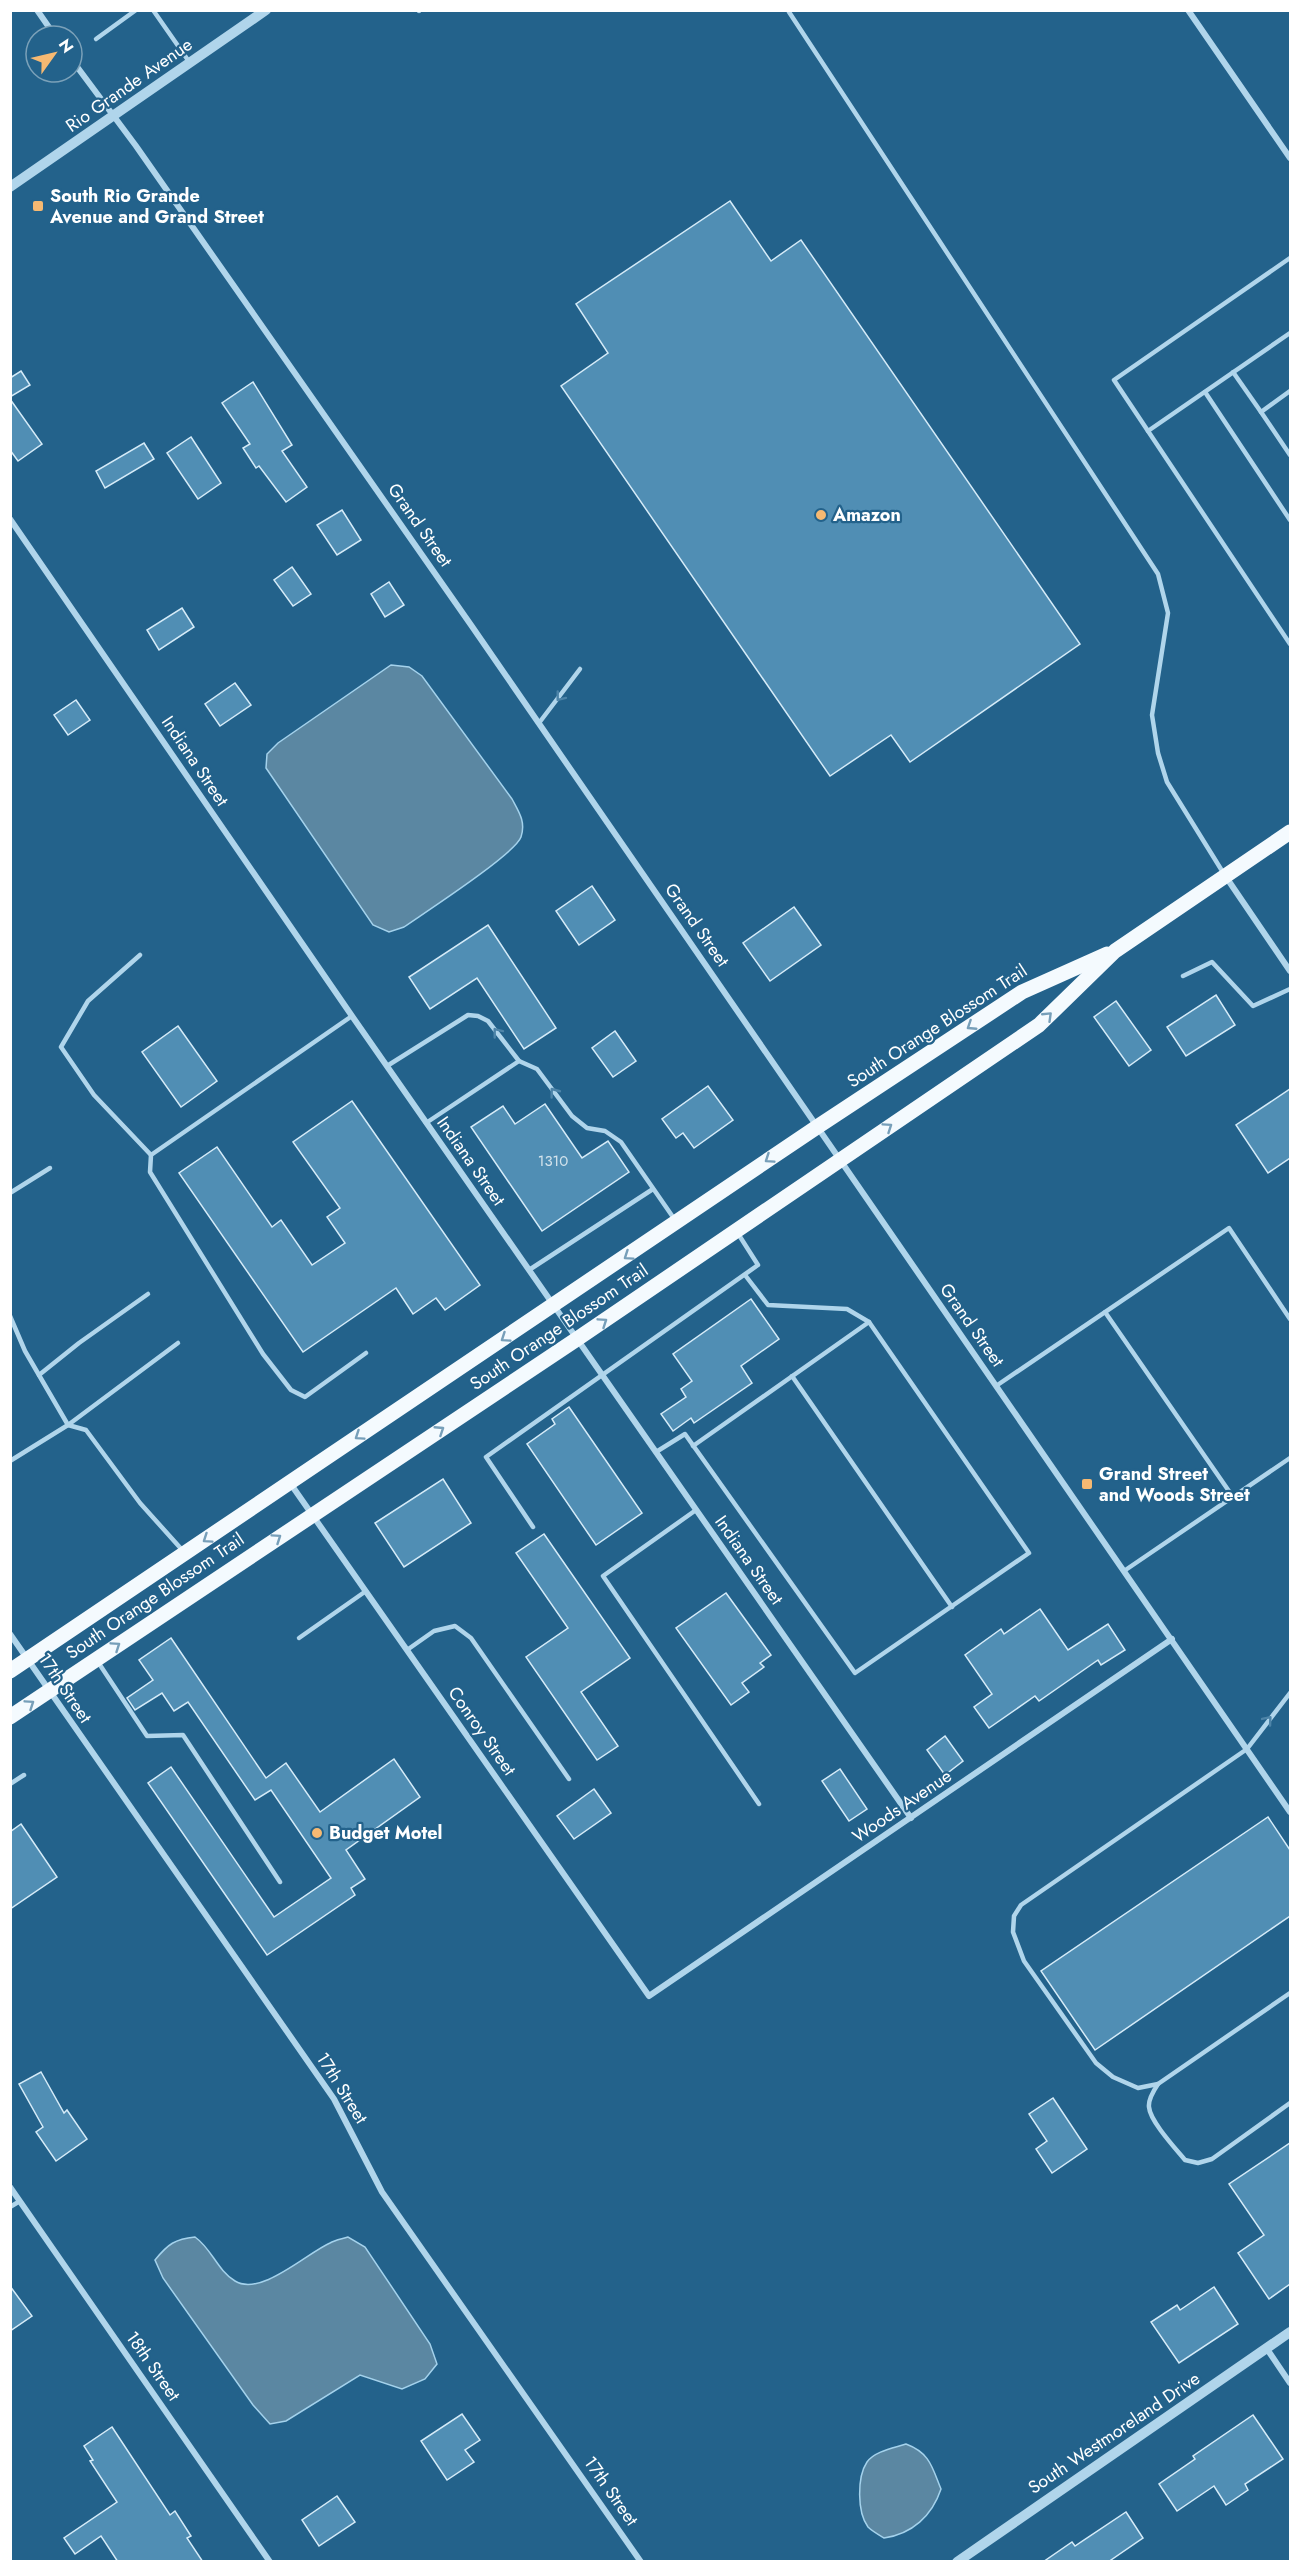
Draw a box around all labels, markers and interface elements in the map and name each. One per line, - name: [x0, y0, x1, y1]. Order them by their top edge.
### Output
- north arrow: [24, 24, 84, 84]
- street label: Rio Grande Avenue: [60, 32, 198, 138]
- text: N: [53, 34, 79, 58]
- place label: South Rio Grande Avenue and Grand Street: [49, 183, 264, 230]
- marker: South Rio Grande Avenue and Grand Street: [31, 199, 45, 213]
- street label: Grand Street: [382, 478, 459, 573]
- place label: Amazon: [832, 502, 901, 528]
- marker: Amazon: [814, 508, 828, 522]
- one-way arrow: [557, 690, 568, 701]
- street label: Indiana Street: [155, 711, 235, 812]
- street label: Grand Street: [659, 878, 736, 973]
- street label: South Orange Blossom Trail: [842, 958, 1032, 1094]
- one-way arrow: [1041, 1013, 1052, 1024]
- one-way arrow: [966, 1018, 977, 1029]
- one-way arrow: [493, 1028, 504, 1039]
- one-way arrow: [551, 1087, 562, 1098]
- street label: Indiana Street: [431, 1111, 512, 1212]
- one-way arrow: [881, 1123, 892, 1134]
- house number: 1310: [538, 1150, 568, 1172]
- one-way arrow: [765, 1152, 776, 1163]
- one-way arrow: [623, 1248, 634, 1259]
- street label: South Orange Blossom Trail: [465, 1257, 653, 1397]
- street label: Grand Street: [934, 1278, 1011, 1373]
- one-way arrow: [596, 1318, 607, 1329]
- one-way arrow: [501, 1331, 512, 1342]
- one-way arrow: [433, 1426, 444, 1437]
- one-way arrow: [355, 1429, 366, 1440]
- place label: Grand Street and Woods Street: [1099, 1461, 1250, 1508]
- marker: Grand Street and Woods Street: [1080, 1477, 1094, 1491]
- street label: Indiana Street: [709, 1510, 790, 1611]
- street label: South Orange Blossom Trail: [61, 1526, 249, 1666]
- one-way arrow: [203, 1532, 214, 1543]
- one-way arrow: [271, 1534, 282, 1545]
- one-way arrow: [109, 1642, 120, 1653]
- street label: 17th Street: [32, 1648, 98, 1729]
- street label: Conroy Street: [442, 1681, 523, 1781]
- one-way arrow: [24, 1699, 34, 1711]
- one-way arrow: [1261, 1716, 1272, 1727]
- street label: Woods Avenue: [847, 1763, 957, 1849]
- place label: Budget Motel: [329, 1820, 442, 1846]
- marker: Budget Motel: [310, 1826, 324, 1840]
- street label: 17th Street: [310, 2047, 374, 2129]
- street label: 18th Street: [119, 2326, 187, 2407]
- street label: South Westmoreland Drive: [1023, 2366, 1205, 2500]
- street label: 17th Street: [578, 2451, 645, 2532]

